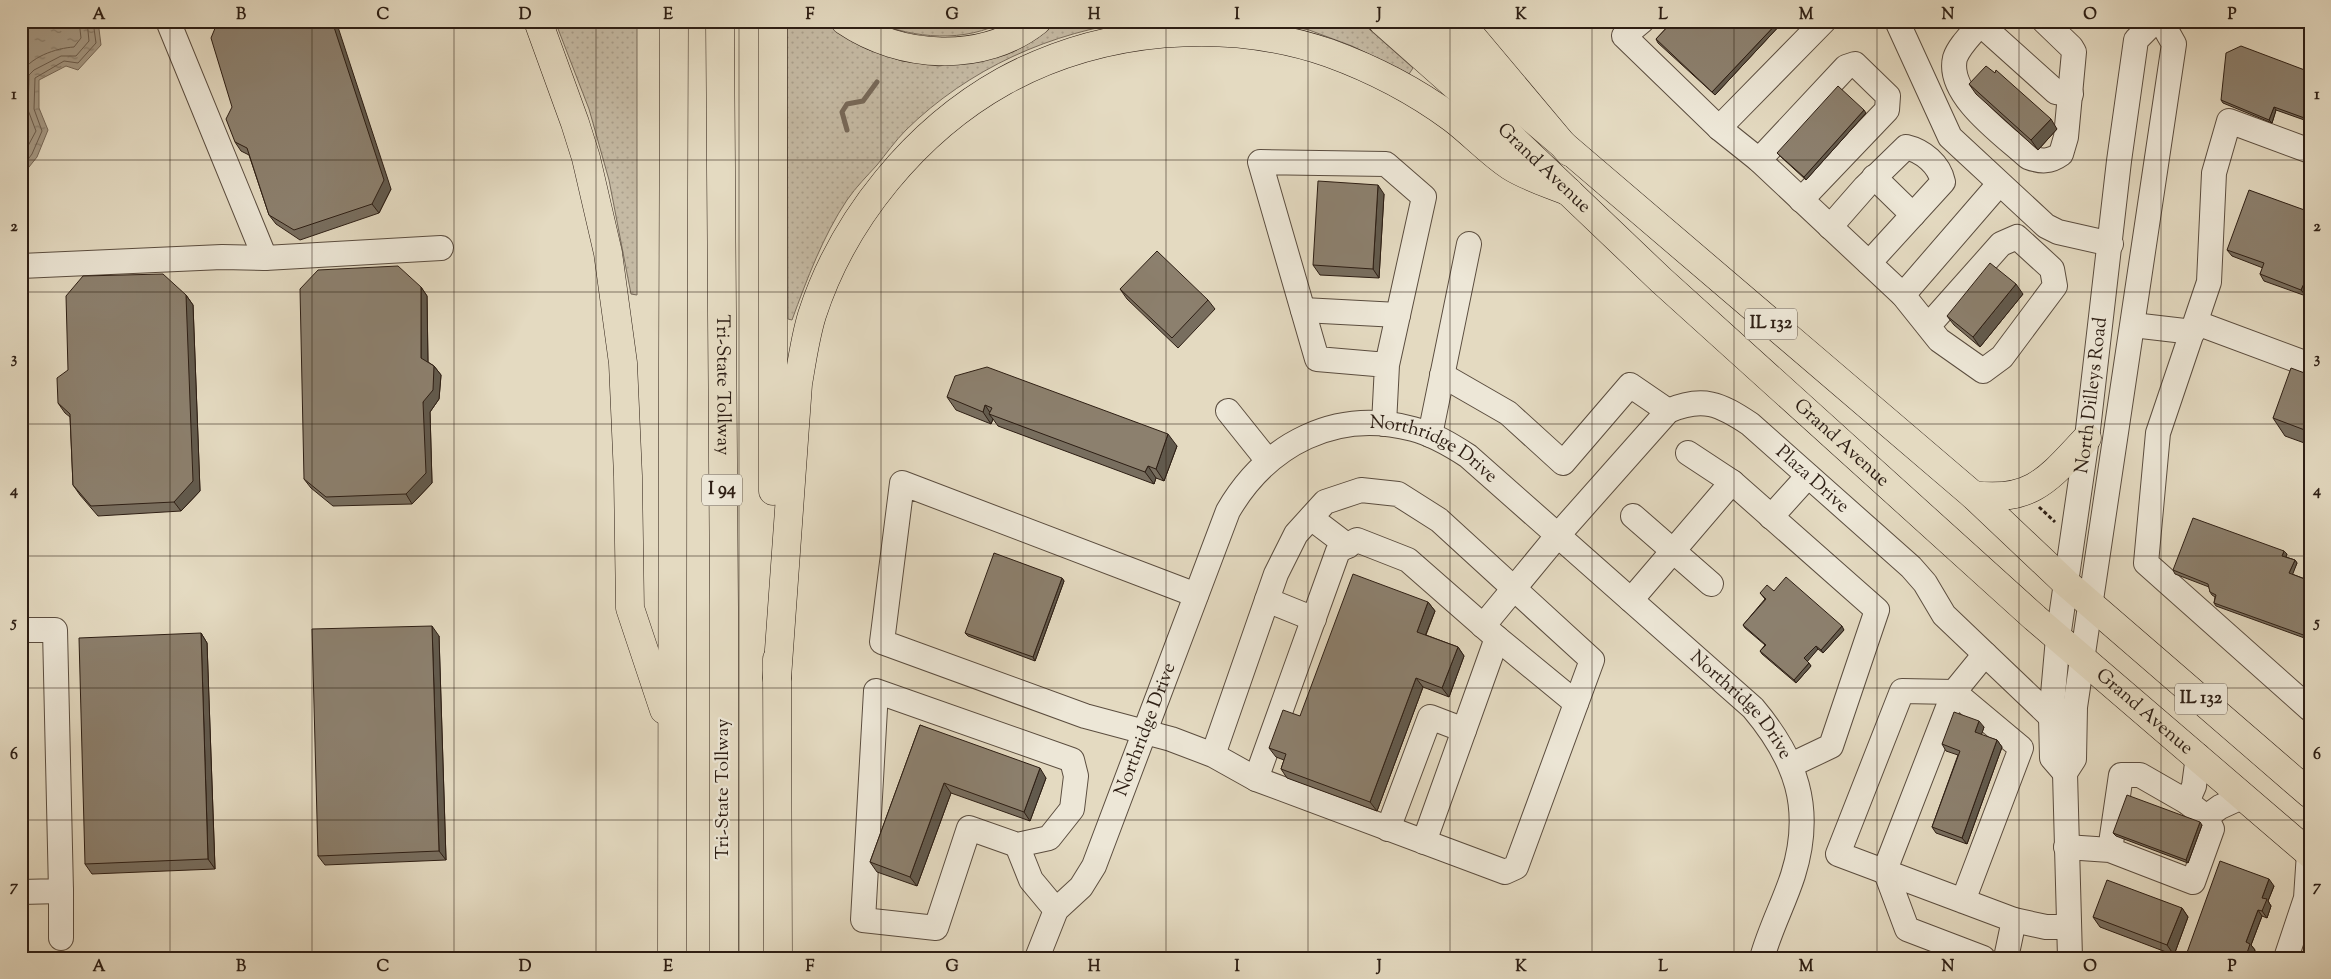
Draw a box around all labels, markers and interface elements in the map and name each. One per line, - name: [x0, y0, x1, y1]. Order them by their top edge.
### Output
- text: A: [93, 4, 106, 27]
- text: B: [236, 4, 246, 27]
- text: C: [377, 4, 390, 27]
- text: D: [519, 4, 532, 27]
- text: E: [663, 4, 673, 27]
- text: F: [806, 4, 815, 27]
- text: G: [945, 4, 959, 27]
- text: H: [1088, 4, 1101, 27]
- text: I: [1234, 4, 1240, 27]
- text: J: [1375, 4, 1382, 27]
- text: K: [1515, 4, 1527, 27]
- text: L: [1658, 4, 1668, 27]
- text: M: [1799, 4, 1814, 27]
- text: N: [1942, 4, 1955, 27]
- text: O: [2083, 4, 2097, 27]
- text: P: [2227, 4, 2237, 27]
- text: 1: [11, 84, 17, 107]
- text: 1: [2314, 84, 2320, 107]
- street label: Grand Avenue: [1491, 117, 1597, 220]
- text: 2: [10, 216, 18, 239]
- text: 2: [2313, 216, 2321, 239]
- road number: IL 132: [1745, 308, 1797, 339]
- street label: Tri-State Tollway: [709, 314, 736, 456]
- street label: North Dilleys Road: [2068, 316, 2114, 476]
- text: 3: [11, 348, 18, 371]
- text: 3: [2314, 348, 2321, 371]
- street label: Grand Avenue: [1788, 393, 1895, 494]
- street label: Northridge Drive: [1369, 409, 1504, 490]
- street label: Plaza Drive: [1769, 439, 1855, 520]
- road number: I 94: [702, 474, 742, 506]
- text: 4: [9, 480, 18, 503]
- text: 4: [2312, 480, 2321, 503]
- text: 5: [9, 612, 17, 635]
- text: 5: [2312, 612, 2320, 635]
- street label: Northridge Drive: [1684, 644, 1799, 764]
- street label: Northridge Drive: [1108, 659, 1183, 800]
- street label: Grand Avenue: [2090, 662, 2199, 762]
- road number: IL 132: [2175, 684, 2227, 714]
- street label: Tri-State Tollway: [710, 718, 737, 859]
- text: 6: [10, 744, 18, 767]
- text: 6: [2313, 744, 2321, 767]
- text: 7: [10, 876, 19, 899]
- text: 7: [2313, 876, 2322, 899]
- text: A: [93, 956, 106, 979]
- text: B: [236, 956, 246, 979]
- text: C: [377, 956, 390, 979]
- text: D: [519, 956, 532, 979]
- text: E: [663, 956, 673, 979]
- text: F: [806, 956, 815, 979]
- text: G: [945, 956, 959, 979]
- text: H: [1088, 956, 1101, 979]
- text: I: [1234, 956, 1240, 979]
- text: J: [1375, 956, 1382, 979]
- text: K: [1515, 956, 1527, 979]
- text: L: [1658, 956, 1668, 979]
- text: M: [1799, 956, 1814, 979]
- text: N: [1942, 956, 1955, 979]
- text: O: [2083, 956, 2097, 979]
- text: P: [2227, 956, 2237, 979]

